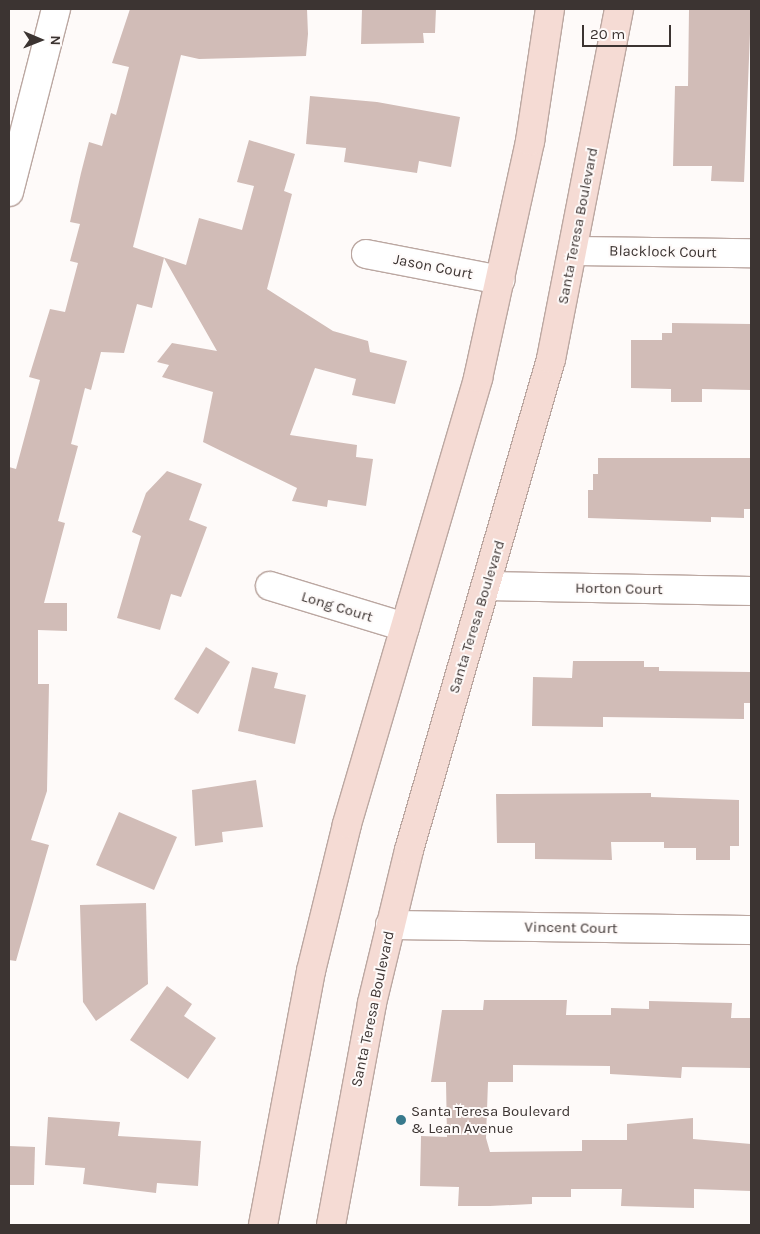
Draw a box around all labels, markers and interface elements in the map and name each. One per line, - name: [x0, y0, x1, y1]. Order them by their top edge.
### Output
- north arrow: [15, 15, 65, 65]
- scale bar: [585, 15, 674, 47]
- text: 20 m: [590, 25, 625, 43]
- text: N: [47, 35, 64, 45]
- street label: Santa Teresa Boulevard: [554, 146, 602, 306]
- street label: Blacklock Court: [609, 242, 717, 262]
- street label: Jason Court: [392, 250, 474, 284]
- street label: Santa Teresa Boulevard: [445, 538, 509, 696]
- street label: Horton Court: [575, 579, 663, 599]
- street label: Long Court: [299, 588, 375, 626]
- street label: Vincent Court: [524, 918, 618, 938]
- street label: Santa Teresa Boulevard: [348, 929, 398, 1089]
- place label: Santa Teresa Boulevard & Lean Avenue: [411, 1102, 570, 1137]
- marker: Santa Teresa Boulevard & Lean Avenue: [395, 1114, 407, 1126]

